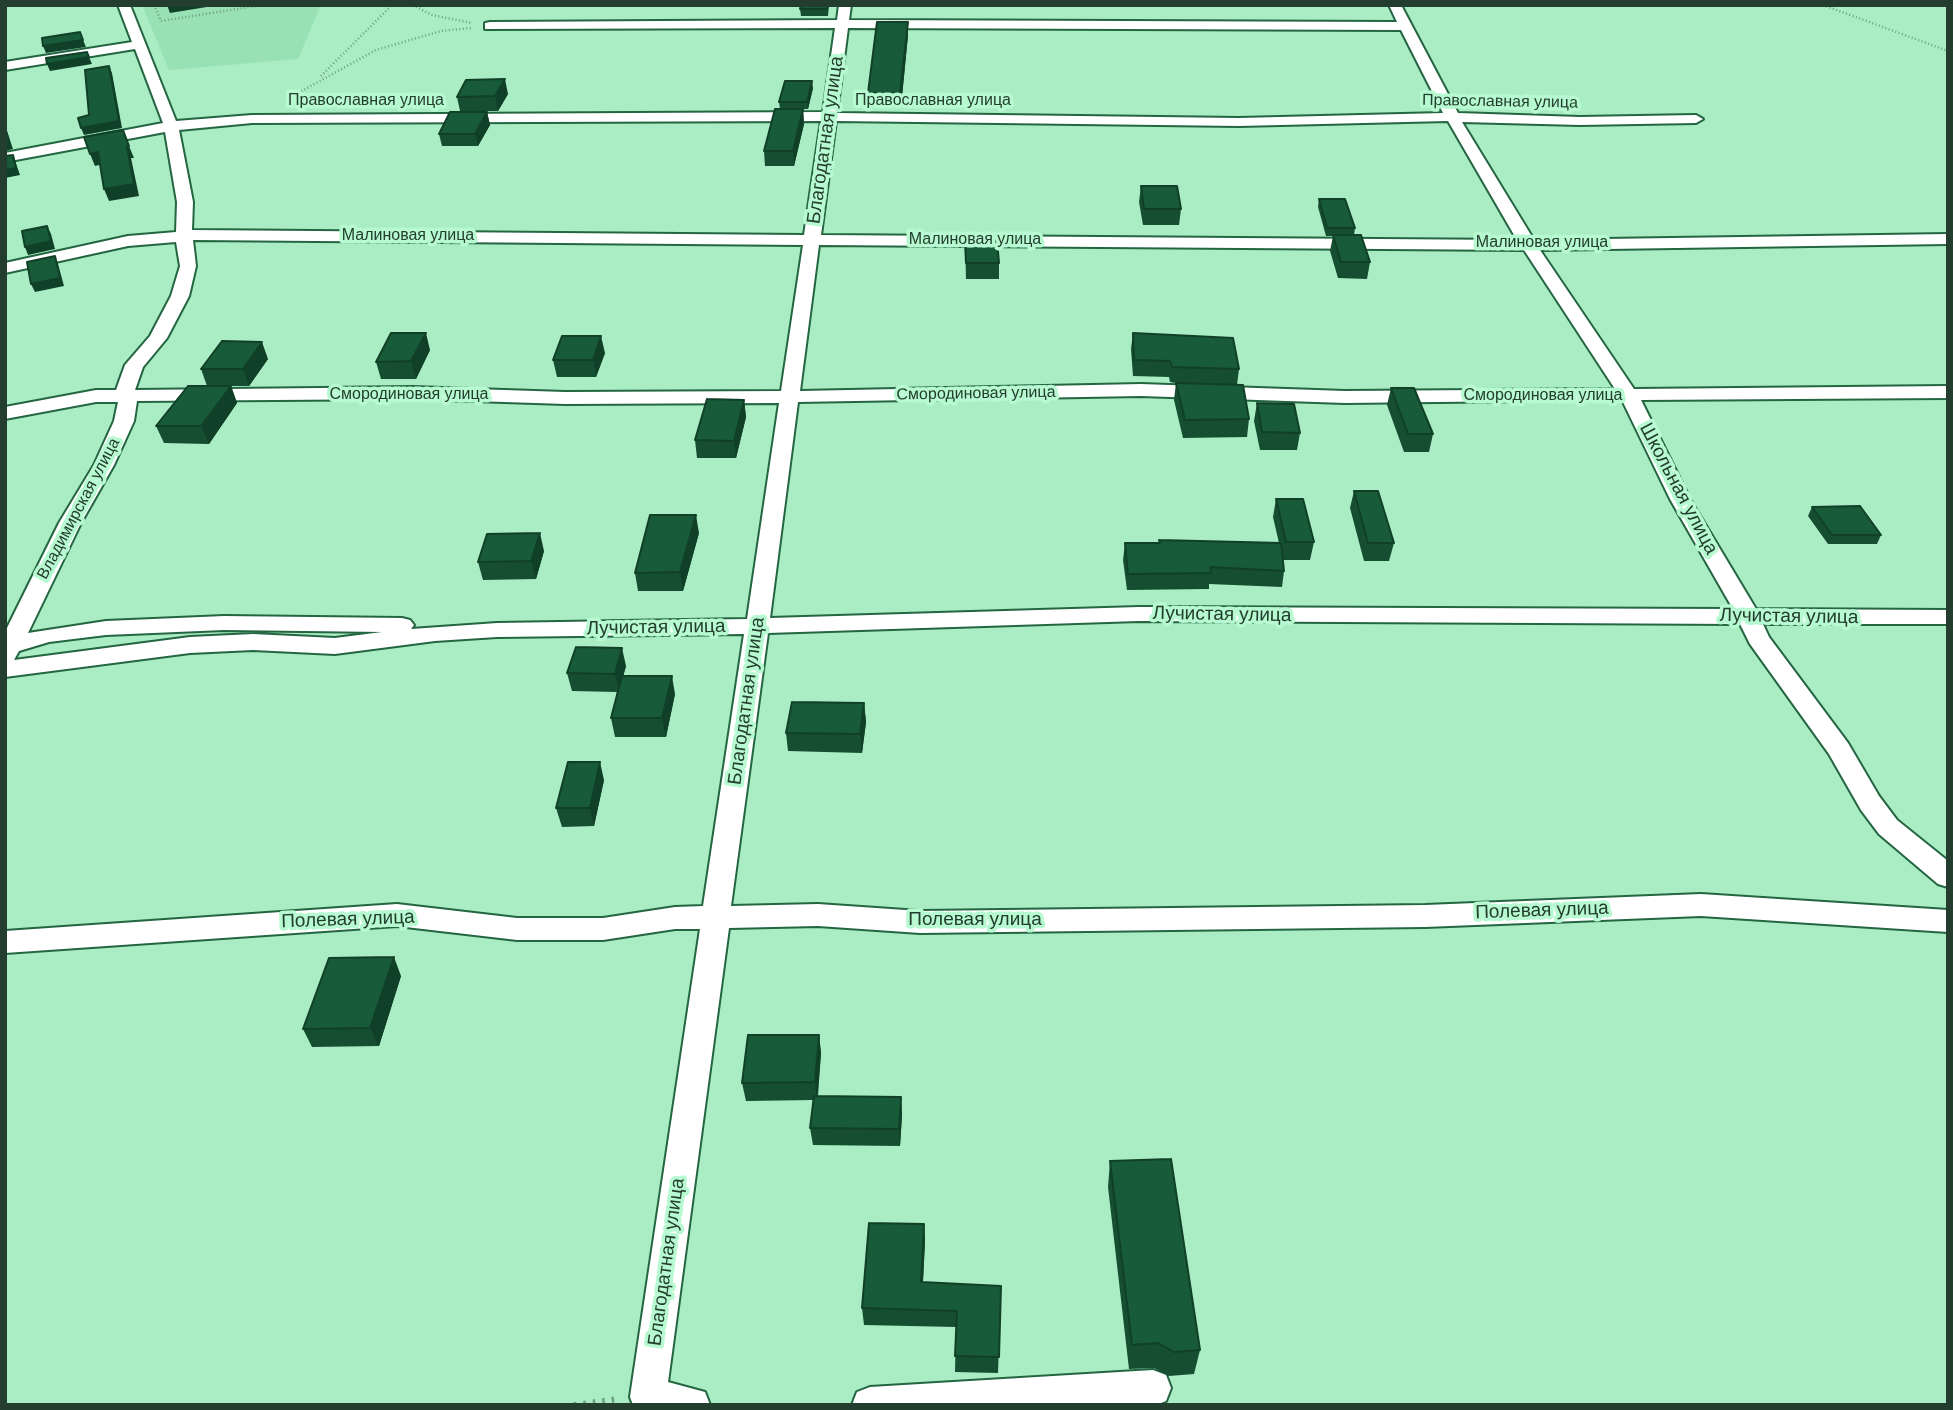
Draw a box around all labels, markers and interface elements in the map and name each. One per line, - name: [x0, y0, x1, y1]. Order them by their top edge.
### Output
- street label: Благодатная улица: [803, 55, 849, 225]
- street label: Православная улица: [288, 91, 444, 111]
- street label: Православная улица: [855, 91, 1011, 111]
- street label: Православная улица: [1422, 91, 1578, 113]
- street label: Малиновая улица: [342, 226, 474, 246]
- street label: Малиновая улица: [909, 230, 1041, 250]
- street label: Малиновая улица: [1476, 233, 1608, 253]
- street label: Смородиновая улица: [896, 383, 1056, 405]
- street label: Смородиновая улица: [329, 385, 489, 405]
- street label: Смородиновая улица: [1463, 386, 1623, 406]
- street label: Школьная улица: [1634, 419, 1722, 559]
- street label: Владимирская улица: [34, 435, 124, 583]
- street label: Лучистая улица: [1152, 602, 1292, 628]
- street label: Лучистая улица: [1719, 604, 1859, 630]
- street label: Лучистая улица: [586, 615, 726, 641]
- street label: Благодатная улица: [724, 616, 770, 786]
- street label: Полевая улица: [1475, 897, 1609, 925]
- street label: Полевая улица: [281, 906, 415, 934]
- street label: Полевая улица: [908, 909, 1042, 931]
- street label: Благодатная улица: [644, 1177, 690, 1347]

